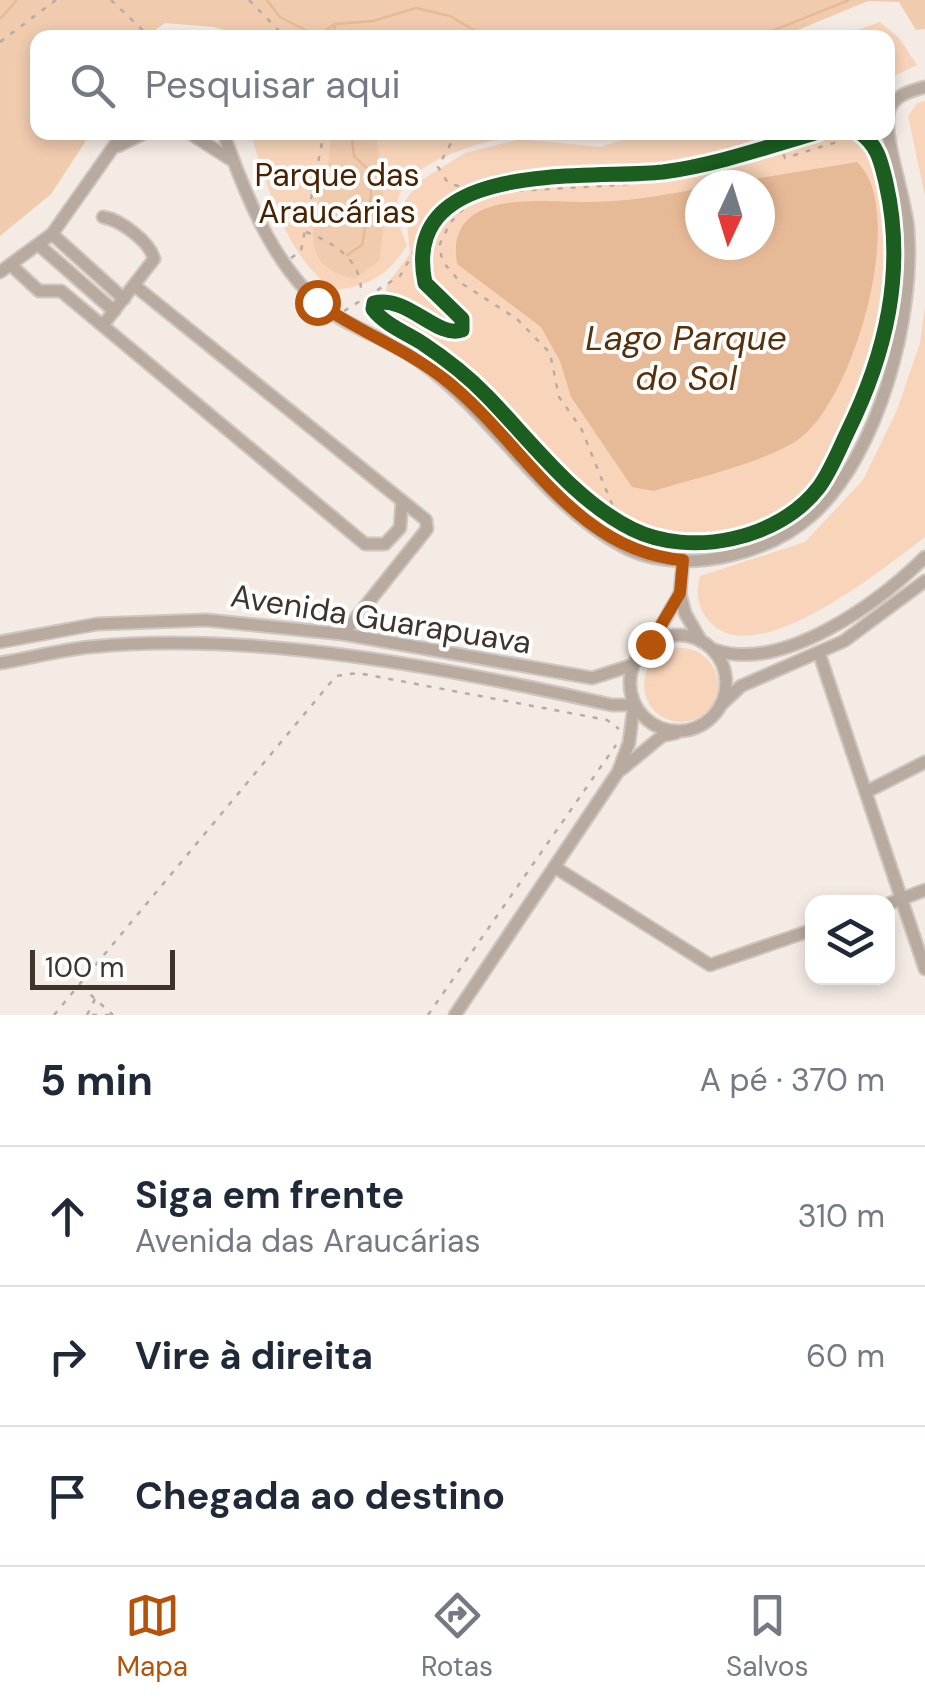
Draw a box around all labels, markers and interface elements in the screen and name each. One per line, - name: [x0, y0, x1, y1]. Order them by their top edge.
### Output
- search box: [30, 30, 895, 140]
- icon: search: [65, 58, 120, 113]
- text: Pesquisar aqui: [145, 60, 401, 110]
- park label: Parque das Araucárias: [254, 154, 420, 233]
- north arrow: [685, 170, 775, 260]
- route start: [295, 280, 341, 326]
- water label: Lago Parque do Sol: [585, 315, 787, 401]
- street label: Avenida Guarapuava: [228, 574, 534, 664]
- route end: [628, 622, 674, 668]
- map controls: [805, 895, 895, 985]
- button: layers: [805, 895, 895, 985]
- scale bar: [30, 945, 175, 990]
- text: 100 m: [45, 949, 124, 986]
- text: 5 min: [40, 1053, 153, 1108]
- text: A pé · 370 m: [700, 1059, 885, 1101]
- text: Siga em frente: [135, 1170, 404, 1220]
- icon: ahead: [40, 1189, 95, 1244]
- text: 310 m: [798, 1195, 885, 1237]
- text: Avenida das Araucárias: [135, 1220, 480, 1262]
- icon: right: [40, 1329, 95, 1384]
- text: Vire à direita: [135, 1331, 373, 1381]
- text: 60 m: [806, 1335, 885, 1377]
- icon: arrive: [40, 1469, 95, 1524]
- text: Chegada ao destino: [135, 1471, 505, 1521]
- tab: Mapa: [116, 1588, 188, 1685]
- tab: Rotas: [421, 1588, 493, 1685]
- tab: Salvos: [726, 1588, 809, 1685]

